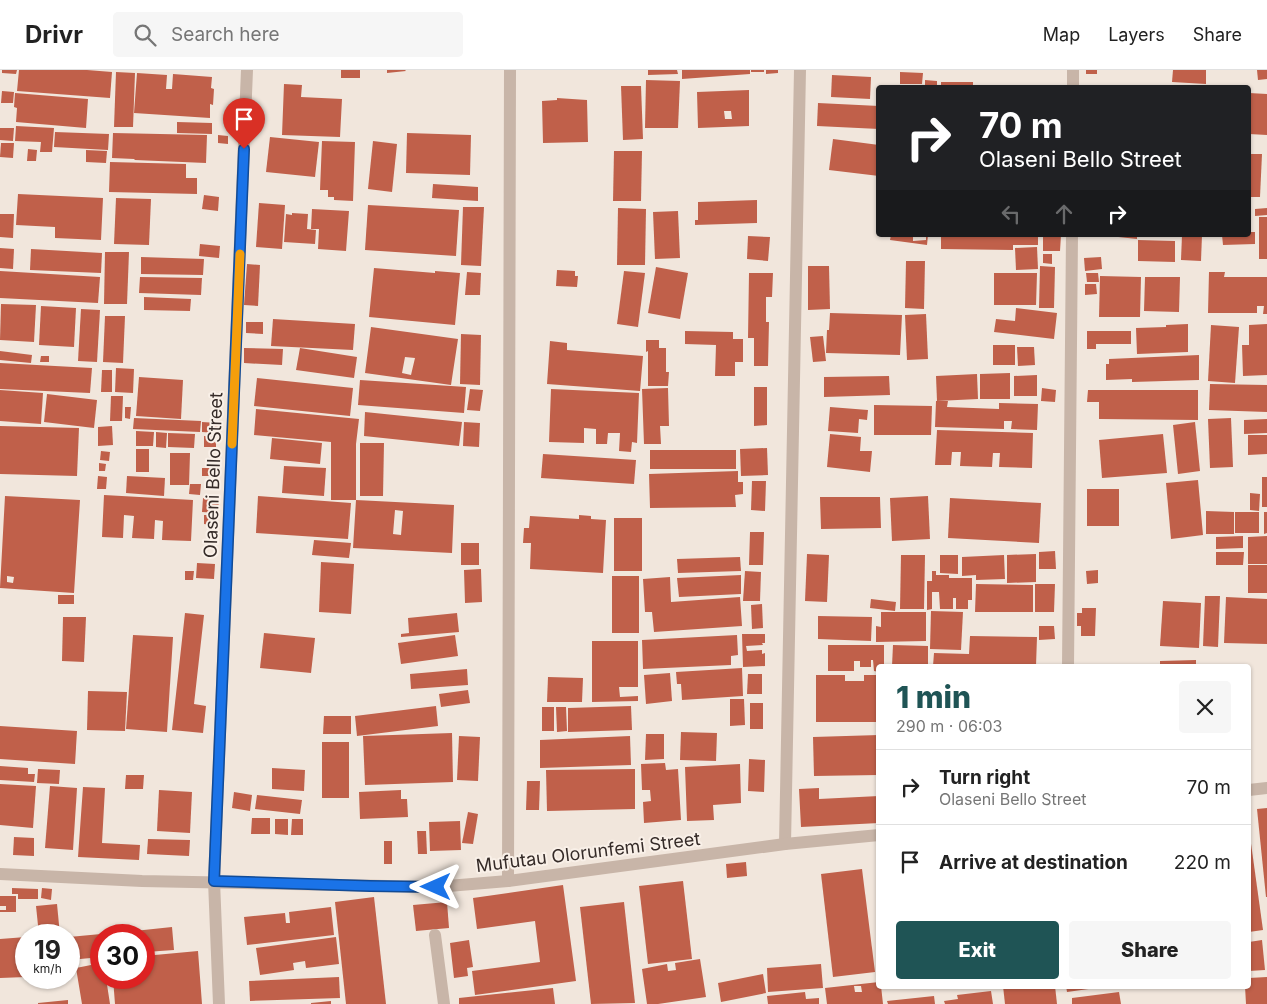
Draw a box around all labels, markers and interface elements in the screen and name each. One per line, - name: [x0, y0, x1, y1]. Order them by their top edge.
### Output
- search box: [113, 12, 463, 57]
- text: Drivr: [25, 20, 83, 49]
- icon: search: [131, 21, 159, 49]
- text: Search here: [171, 23, 280, 46]
- text: Map: [1043, 24, 1080, 45]
- text: Layers: [1108, 24, 1165, 45]
- text: Share: [1193, 24, 1242, 45]
- pin: [223, 98, 265, 149]
- text: 70 m: [979, 104, 1063, 146]
- icon: arrive: [230, 105, 258, 133]
- icon: right: [896, 105, 961, 170]
- text: Olaseni Bello Street: [979, 146, 1182, 172]
- icon: left: [997, 200, 1025, 228]
- icon: ahead: [1050, 200, 1078, 228]
- icon: right: [1103, 200, 1131, 228]
- street label: Olaseni Bello Street: [200, 392, 226, 558]
- text: 1 min: [896, 679, 971, 715]
- button: close: [1179, 681, 1231, 733]
- text: 290 m · 06:03: [896, 716, 1003, 736]
- text: Turn right: [939, 766, 1030, 789]
- icon: right: [896, 773, 924, 801]
- text: 70 m: [1187, 776, 1231, 799]
- text: Olaseni Bello Street: [939, 789, 1086, 809]
- street label: Mufutau Olorunfemi Street: [475, 828, 701, 876]
- icon: arrive: [896, 848, 924, 876]
- text: Arrive at destination: [939, 851, 1128, 874]
- text: 220 m: [1174, 851, 1231, 874]
- position arrow: [409, 860, 461, 912]
- button: Exit: [896, 921, 1059, 979]
- button: Share: [1069, 921, 1231, 979]
- speed limit sign: 30: [90, 924, 155, 989]
- text: 19: [34, 935, 61, 965]
- text: km/h: [33, 961, 62, 976]

